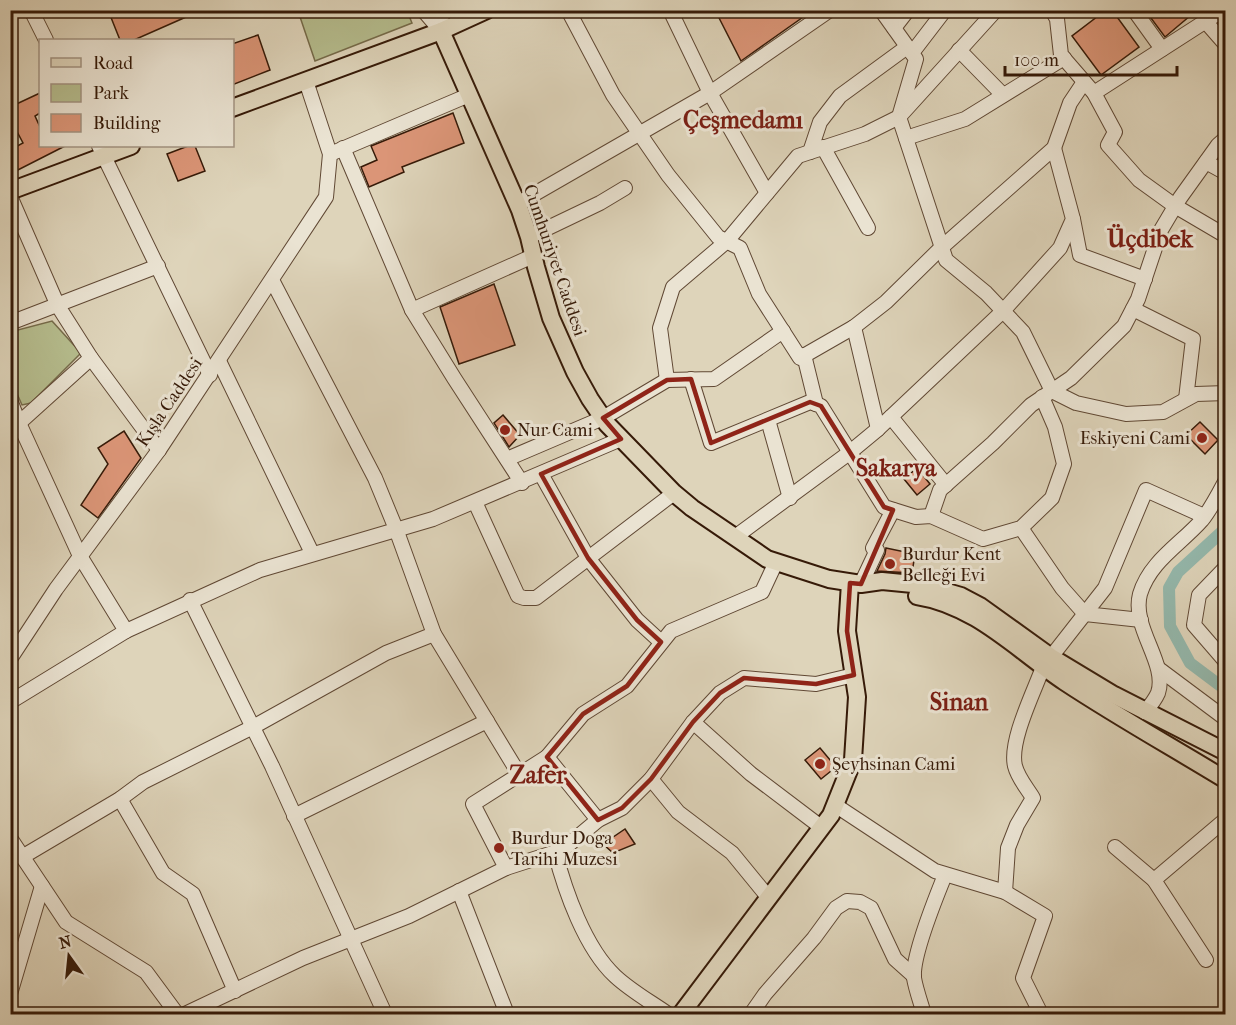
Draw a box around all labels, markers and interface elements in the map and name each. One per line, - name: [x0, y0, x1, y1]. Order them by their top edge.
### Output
- legend: [39, 39, 234, 147]
- scale bar: [1005, 39, 1178, 77]
- text: 100 m: [1014, 50, 1059, 71]
- text: Road: [93, 53, 133, 74]
- text: Park: [93, 83, 130, 104]
- district label: Çeşmedamı: [683, 106, 804, 135]
- text: Building: [93, 113, 161, 134]
- street label: Cumhuriyet Caddesi: [519, 181, 591, 340]
- district label: Üçdibek: [1106, 223, 1194, 254]
- street label: Kışla Caddesi: [132, 353, 207, 451]
- place label: Nur Cami: [517, 420, 593, 441]
- marker: Nur Cami: [498, 423, 512, 437]
- place label: Eskiyeni Cami: [1080, 428, 1191, 449]
- marker: Eskiyeni Cami: [1195, 431, 1209, 445]
- district label: Sakarya: [856, 454, 937, 482]
- place label: Burdur Kent Belleği Evi: [902, 544, 1002, 586]
- marker: Burdur Kent Belleği Evi: [883, 557, 897, 571]
- district label: Sinan: [930, 688, 989, 716]
- place label: Şeyhsinan Cami: [832, 754, 956, 775]
- marker: Şeyhsinan Cami: [813, 757, 827, 771]
- district label: Zafer: [510, 761, 567, 789]
- place label: Burdur Doga Tarihi Muzesi: [511, 828, 618, 870]
- marker: Burdur Doga Tarihi Muzesi: [492, 841, 506, 855]
- north arrow: [39, 926, 99, 986]
- text: N: [57, 931, 74, 953]

